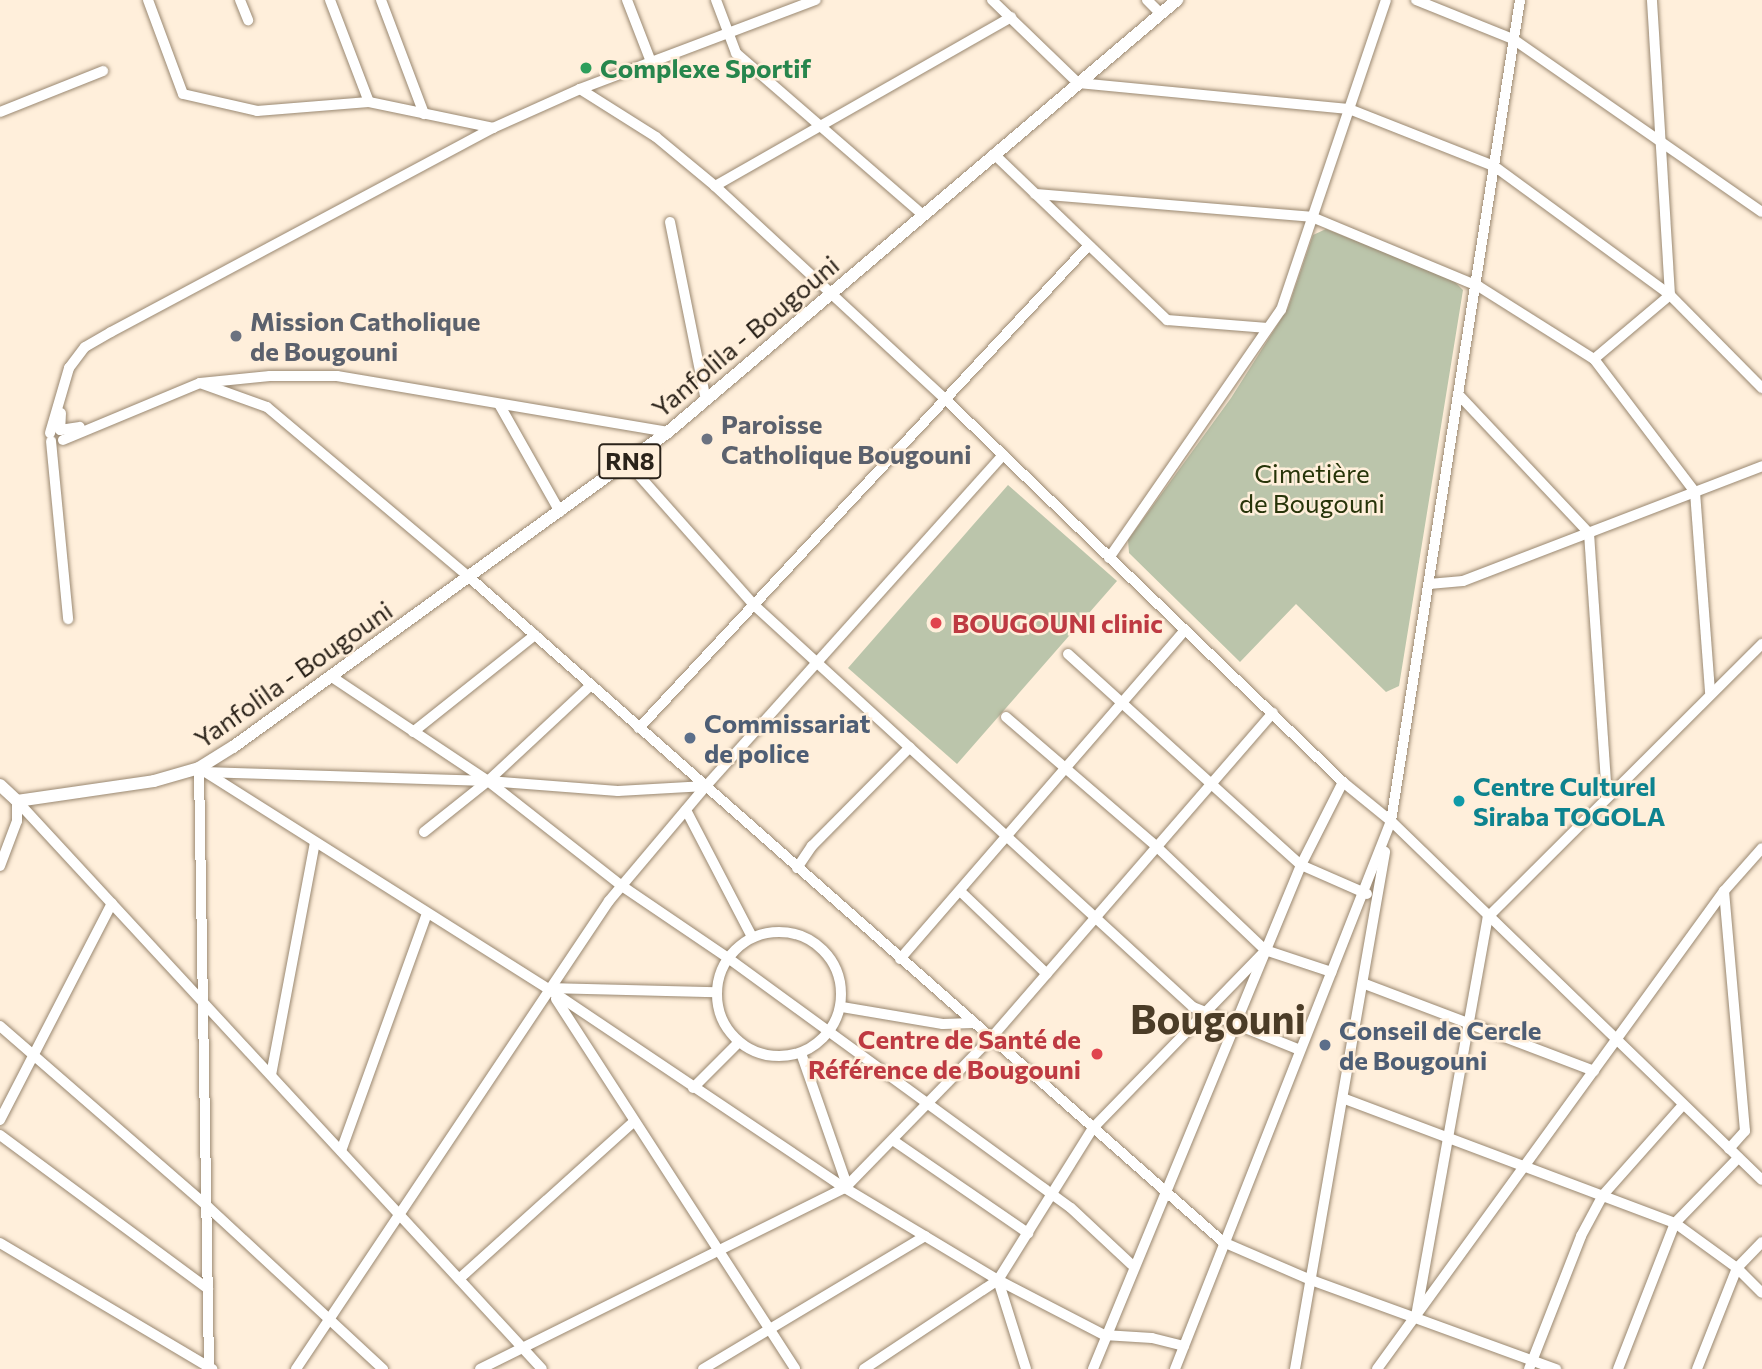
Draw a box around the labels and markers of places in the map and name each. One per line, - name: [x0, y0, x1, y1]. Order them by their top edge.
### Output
- place label: Complexe Sportif: [600, 52, 811, 84]
- marker: Complexe Sportif: [578, 60, 594, 76]
- place label: Mission Catholique de Bougouni: [250, 305, 480, 366]
- marker: Mission Catholique de Bougouni: [228, 328, 244, 344]
- place label: Paroisse Catholique Bougouni: [721, 408, 971, 470]
- marker: Paroisse Catholique Bougouni: [699, 431, 715, 447]
- place label: BOUGOUNI clinic: [952, 607, 1163, 639]
- marker: BOUGOUNI clinic: [926, 613, 946, 633]
- place label: Commissariat de police: [704, 707, 870, 768]
- marker: Commissariat de police: [682, 730, 698, 746]
- place label: Centre Culturel Siraba TOGOLA: [1473, 770, 1665, 832]
- marker: Centre Culturel Siraba TOGOLA: [1451, 793, 1467, 809]
- place label: Conseil de Cercle de Bougouni: [1339, 1014, 1542, 1076]
- place label: Centre de Santé de Référence de Bougouni: [808, 1023, 1081, 1084]
- marker: Conseil de Cercle de Bougouni: [1317, 1037, 1333, 1053]
- marker: Centre de Santé de Référence de Bougouni: [1087, 1044, 1107, 1064]

